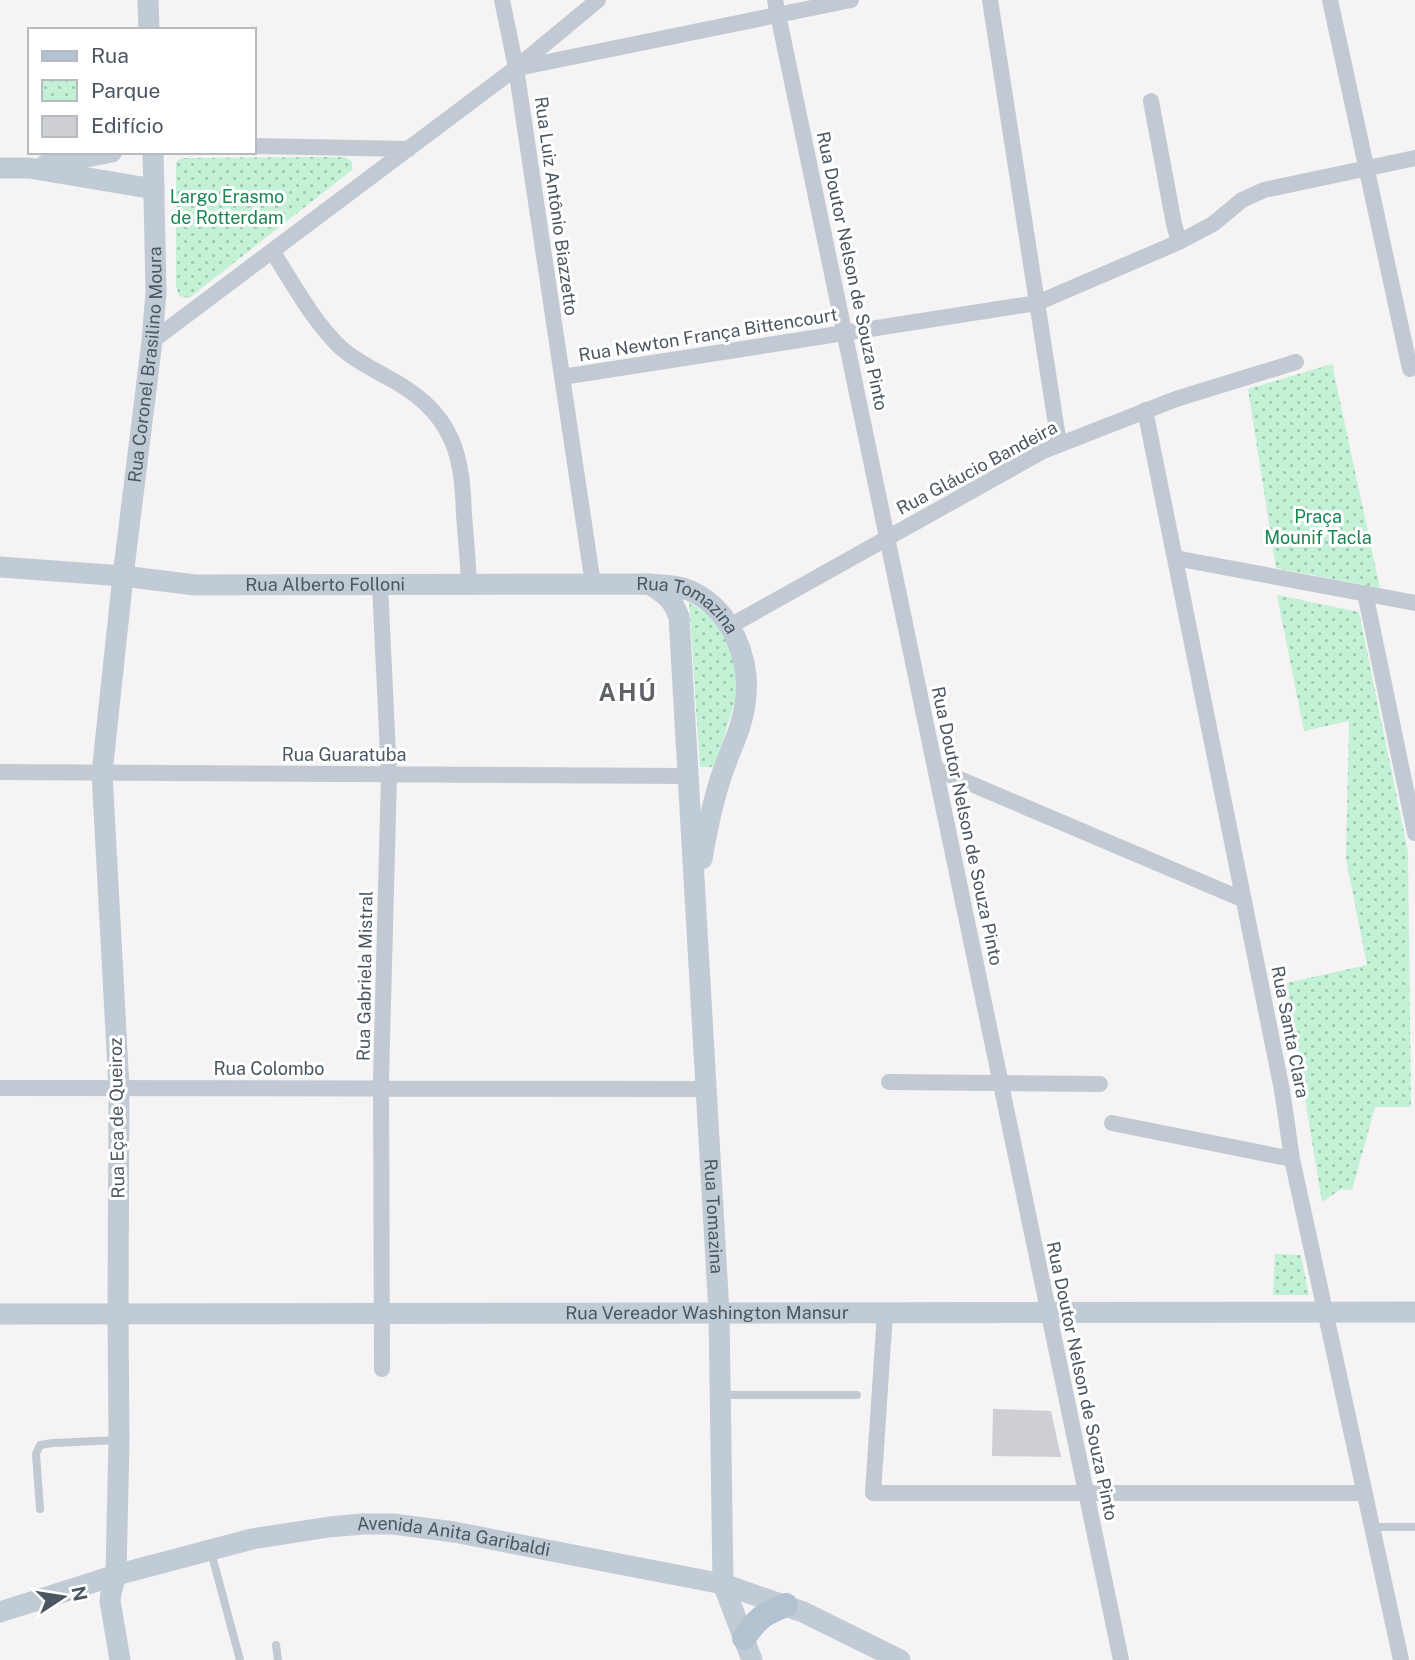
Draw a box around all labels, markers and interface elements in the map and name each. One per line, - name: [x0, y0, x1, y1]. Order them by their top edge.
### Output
- legend: [28, 28, 256, 154]
- text: Rua: [91, 43, 129, 68]
- text: Parque: [91, 78, 160, 103]
- street label: Rua Luiz Antônio Biazzetto: [531, 95, 582, 317]
- text: Edifício: [91, 113, 164, 138]
- street label: Rua Doutor Nelson de Souza Pinto: [813, 129, 892, 412]
- park label: Largo Erasmo de Rotterdam: [170, 186, 284, 228]
- street label: Rua Coronel Brasilino Moura: [124, 246, 166, 484]
- street label: Rua Newton França Bittencourt: [577, 304, 839, 365]
- street label: Rua Gláucio Bandeira: [893, 416, 1061, 519]
- park label: Praça Mounif Tacla: [1264, 506, 1372, 548]
- street label: Rua Tomazina: [636, 573, 743, 637]
- street label: Rua Alberto Folloni: [245, 574, 405, 595]
- district label: AHÚ: [598, 678, 658, 706]
- street label: Rua Doutor Nelson de Souza Pinto: [928, 684, 1007, 967]
- street label: Rua Guaratuba: [282, 744, 406, 765]
- street label: Rua Gabriela Mistral: [353, 891, 376, 1061]
- street label: Rua Santa Clara: [1267, 964, 1314, 1100]
- street label: Rua Eça de Queiroz: [105, 1037, 128, 1199]
- street label: Rua Colombo: [213, 1058, 325, 1079]
- street label: Rua Tomazina: [700, 1158, 728, 1274]
- street label: Rua Doutor Nelson de Souza Pinto: [1043, 1239, 1122, 1522]
- street label: Rua Vereador Washington Mansur: [565, 1302, 849, 1323]
- street label: Avenida Anita Garibaldi: [356, 1512, 552, 1560]
- north arrow: [28, 1562, 98, 1632]
- text: N: [67, 1584, 92, 1603]

